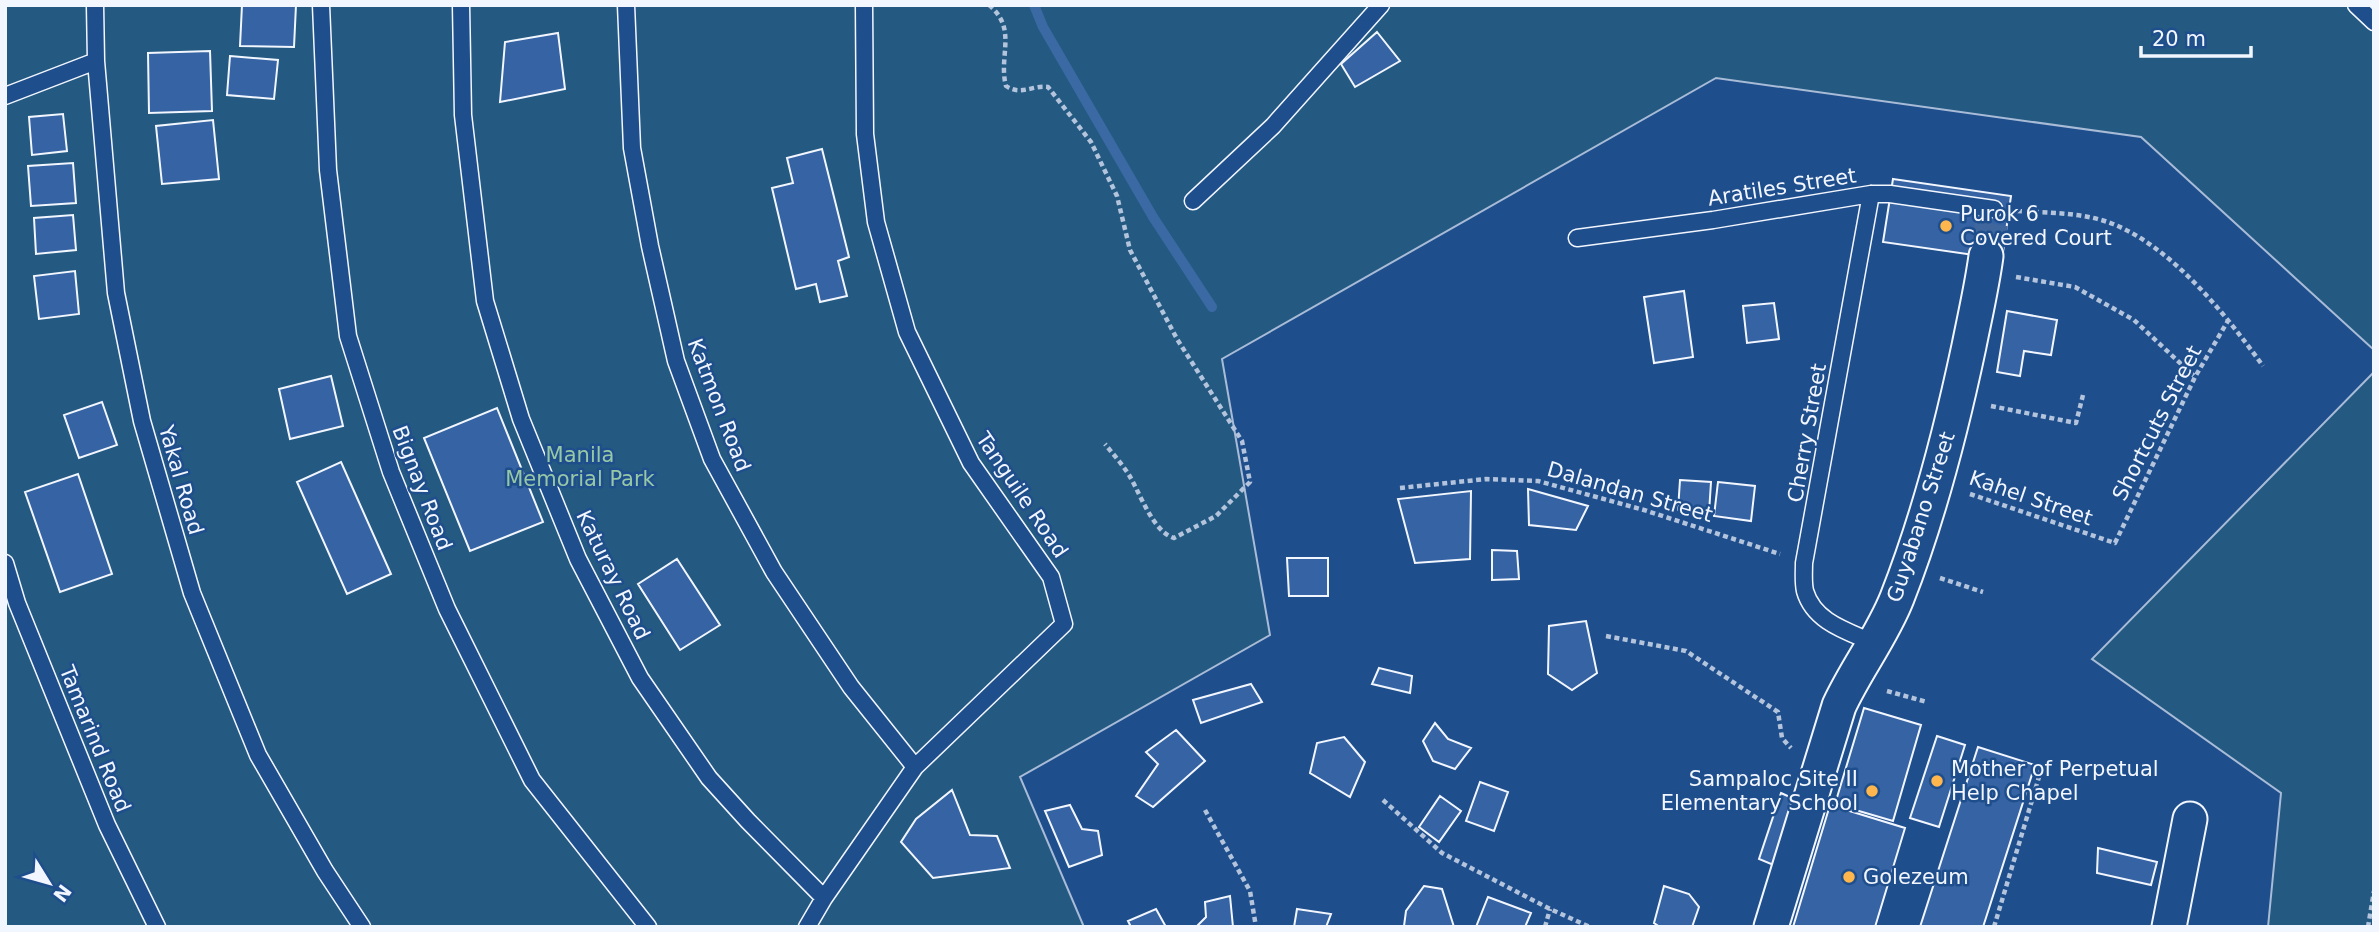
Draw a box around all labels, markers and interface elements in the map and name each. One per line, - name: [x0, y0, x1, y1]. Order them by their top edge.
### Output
- scale bar: [2141, 14, 2251, 58]
- text: 20 m: [2152, 27, 2206, 51]
- street label: Aratiles Street: [1706, 163, 1858, 211]
- place label: Purok 6 Covered Court: [1960, 202, 2112, 250]
- marker: Purok 6 Covered Court: [1938, 218, 1954, 234]
- street label: Katmon Road: [683, 335, 755, 475]
- street label: Shortcuts Street: [2108, 341, 2206, 505]
- street label: Cherry Street: [1783, 362, 1831, 504]
- street label: Yakal Road: [154, 422, 208, 537]
- street label: Bignay Road: [387, 422, 457, 554]
- street label: Tanguile Road: [971, 427, 1073, 562]
- street label: Guyabano Street: [1882, 429, 1960, 605]
- park label: Manila Memorial Park: [505, 443, 656, 491]
- street label: Dalandan Street: [1544, 457, 1716, 527]
- street label: Kahel Street: [1966, 466, 2096, 530]
- street label: Katuray Road: [571, 506, 655, 644]
- street label: Tamarind Road: [54, 661, 135, 816]
- place label: Mother of Perpetual Help Chapel: [1951, 757, 2159, 805]
- place label: Sampaloc Site II Elementary School: [1661, 767, 1858, 815]
- marker: Mother of Perpetual Help Chapel: [1929, 773, 1945, 789]
- marker: Sampaloc Site II Elementary School: [1864, 783, 1880, 799]
- north arrow: [14, 848, 84, 918]
- place label: Golezeum: [1863, 865, 1969, 889]
- marker: Golezeum: [1841, 869, 1857, 885]
- text: N: [49, 880, 76, 906]

